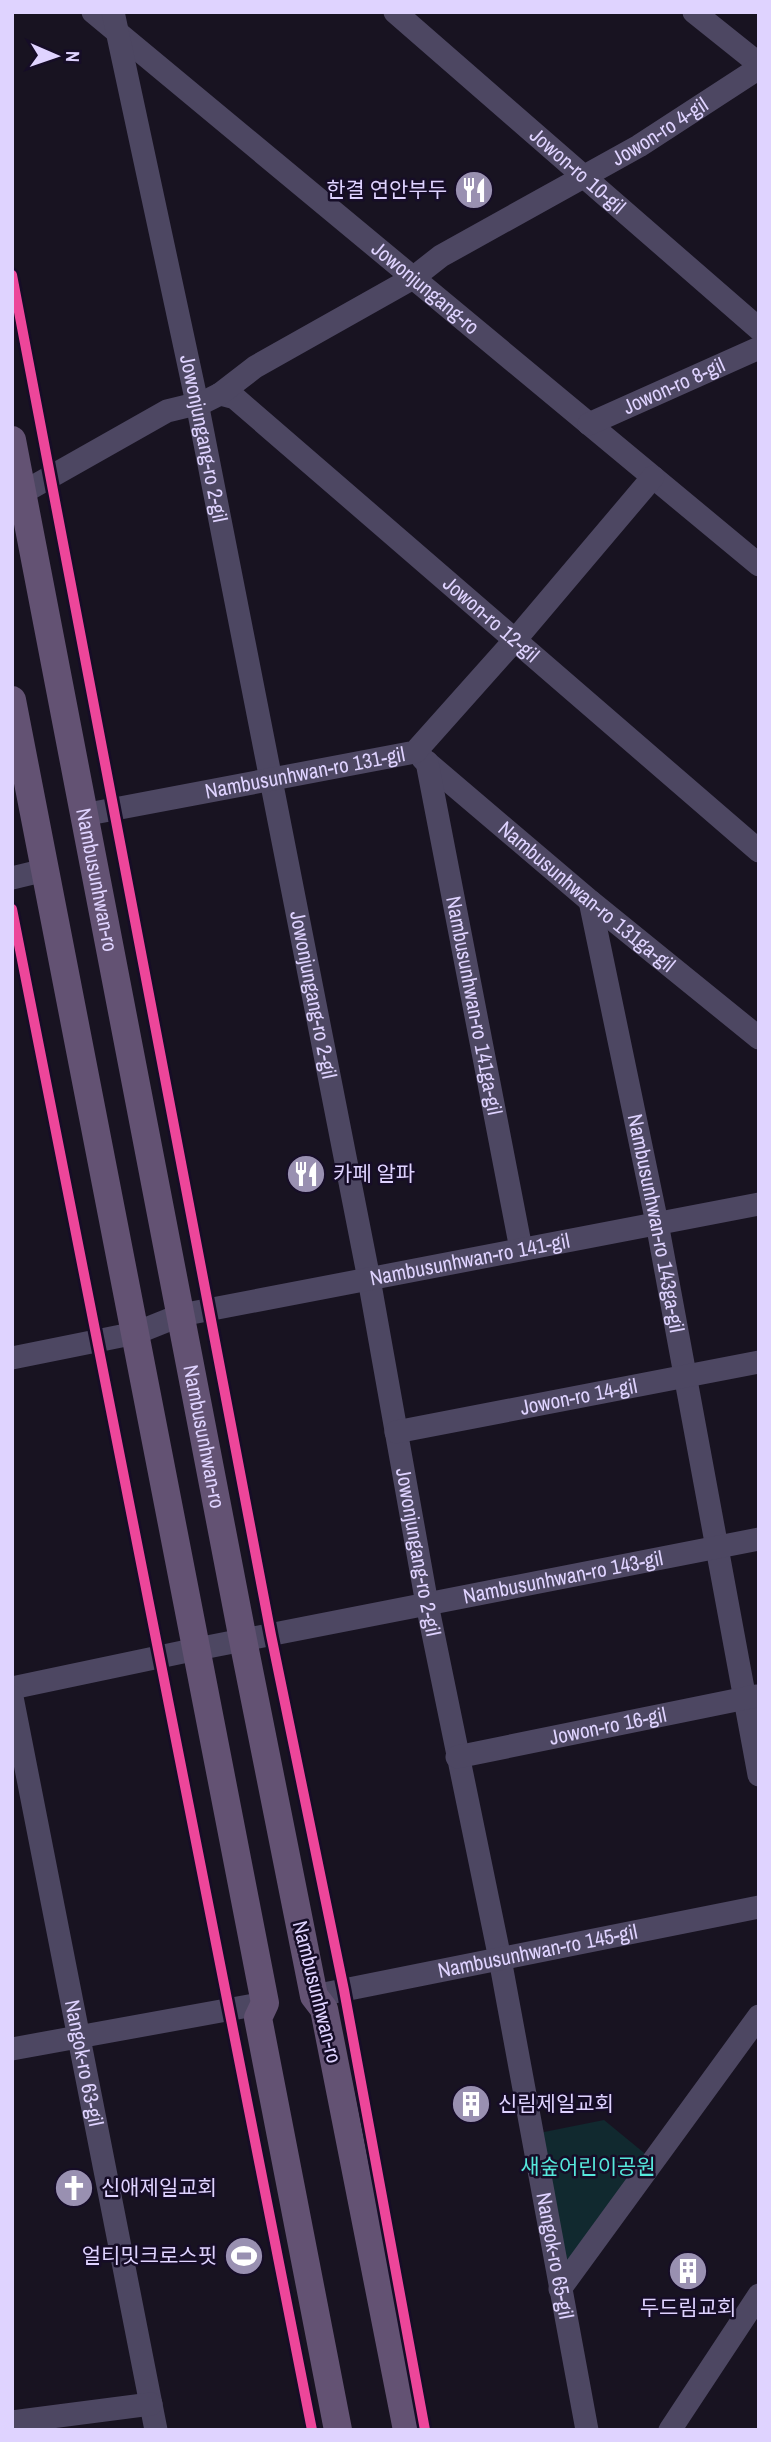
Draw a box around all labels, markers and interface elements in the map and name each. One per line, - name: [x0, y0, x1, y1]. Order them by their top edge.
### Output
- north arrow: [21, 21, 91, 91]
- text: N: [60, 51, 86, 63]
- street label: Jowon-ro 4-gil: [606, 90, 714, 172]
- street label: Jowon-ro 10-gil: [524, 121, 632, 220]
- restaurant icon: 한결 연안부두: [453, 169, 495, 211]
- place label: 한결 연안부두: [326, 175, 447, 204]
- street label: Jowonjungang-ro: [366, 234, 486, 341]
- street label: Jowon-ro 8-gil: [618, 350, 729, 421]
- street label: Jowonjungang-ro 2-gil: [173, 352, 235, 525]
- street label: Jowon-ro 12-gil: [437, 569, 546, 669]
- street label: Nambusunhwan-ro 131-gil: [203, 739, 407, 806]
- street label: Nambusunhwan-ro: [69, 806, 125, 954]
- street label: Nambusunhwan-ro 131ga-gil: [492, 814, 682, 979]
- street label: Nambusunhwan-ro 141ga-gil: [439, 894, 510, 1117]
- street label: Jowonjungang-ro 2-gil: [283, 908, 344, 1081]
- street label: Nambusunhwan-ro 143ga-gil: [621, 1111, 692, 1335]
- restaurant icon: 카페 알파: [285, 1153, 327, 1195]
- place label: 카페 알파: [333, 1159, 415, 1188]
- street label: Nambusunhwan-ro 141-gil: [367, 1226, 572, 1292]
- street label: Nambusunhwan-ro: [176, 1362, 232, 1511]
- street label: Jowon-ro 14-gil: [518, 1371, 640, 1422]
- street label: Jowonjungang-ro 2-gil: [389, 1466, 448, 1639]
- street label: Nambusunhwan-ro 143-gil: [461, 1543, 665, 1611]
- street label: Jowon-ro 16-gil: [547, 1700, 669, 1752]
- street label: Nambusunhwan-ro 145-gil: [435, 1917, 640, 1985]
- street label: Nambusunhwan-ro: [286, 1918, 349, 2066]
- street label: Nangok-ro 63-gil: [58, 1997, 111, 2129]
- building icon: 신림제일교회: [450, 2083, 492, 2125]
- place label: 신림제일교회: [498, 2089, 614, 2118]
- park label: 새숲어린이공원: [520, 2152, 656, 2181]
- church icon: 신애제일교회: [53, 2167, 95, 2209]
- place label: 신애제일교회: [101, 2173, 217, 2202]
- street label: Nangok-ro 65-gil: [529, 2190, 581, 2321]
- sports icon: 얼티밋크로스핏: [223, 2235, 265, 2277]
- place label: 얼티밋크로스핏: [82, 2241, 217, 2270]
- building icon: 두드림교회: [667, 2250, 709, 2292]
- place label: 두드림교회: [640, 2293, 736, 2322]

